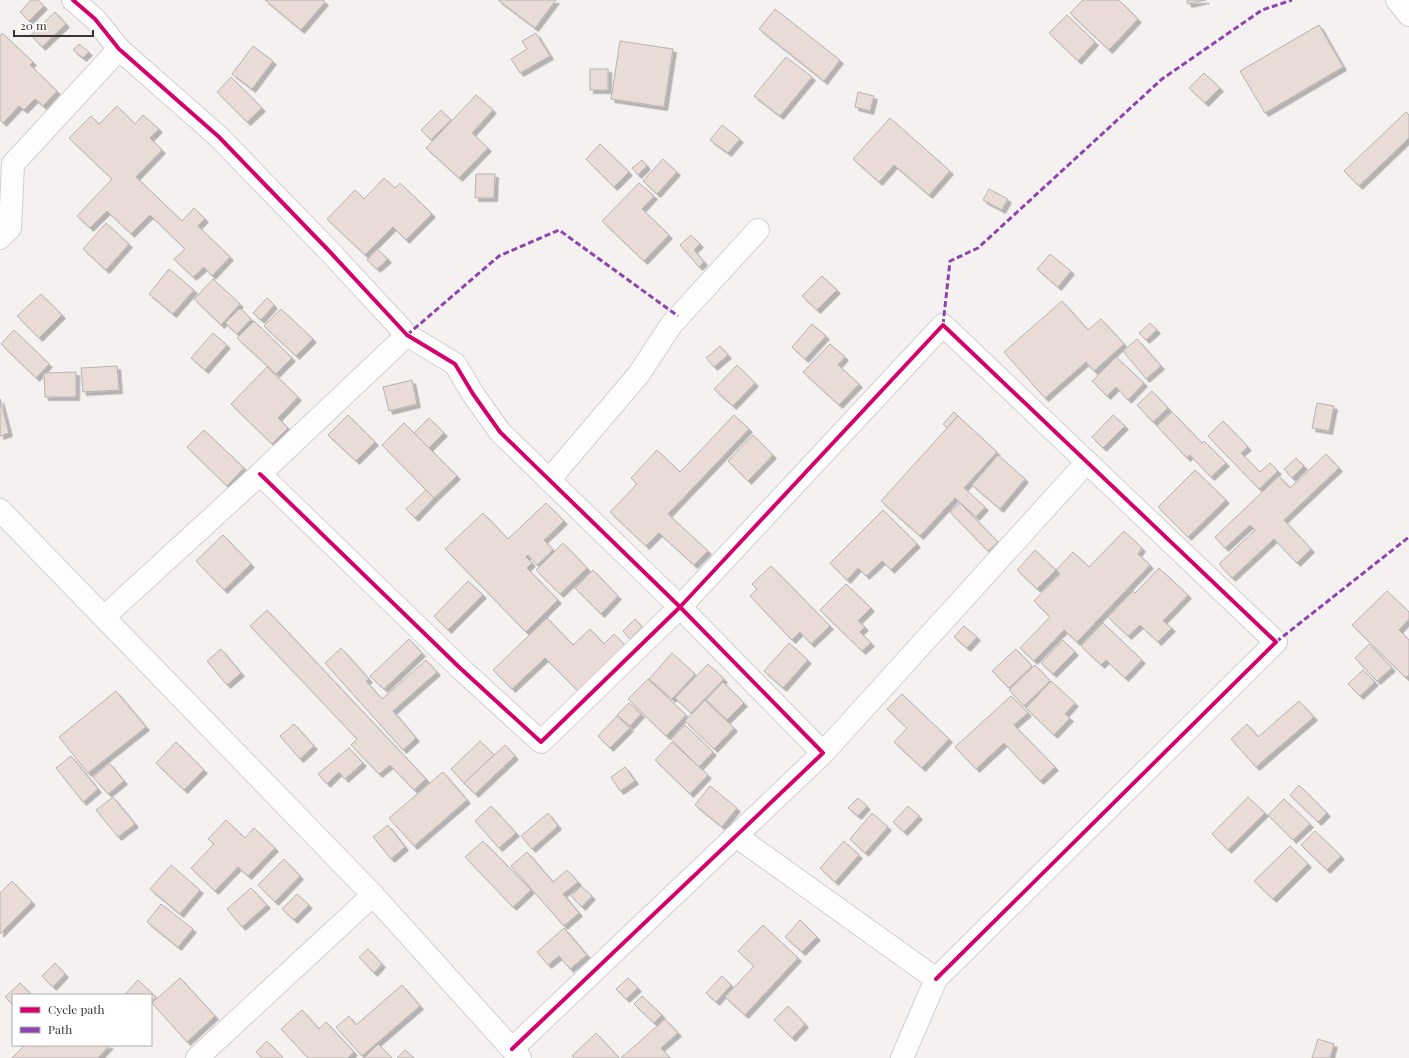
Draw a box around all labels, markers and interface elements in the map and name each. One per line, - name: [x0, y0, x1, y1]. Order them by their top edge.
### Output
- scale bar: [14, 12, 93, 38]
- text: 20 m: [20, 17, 47, 33]
- legend: [12, 994, 152, 1046]
- text: Cycle path: [48, 1001, 105, 1017]
- text: Path: [48, 1021, 72, 1037]

